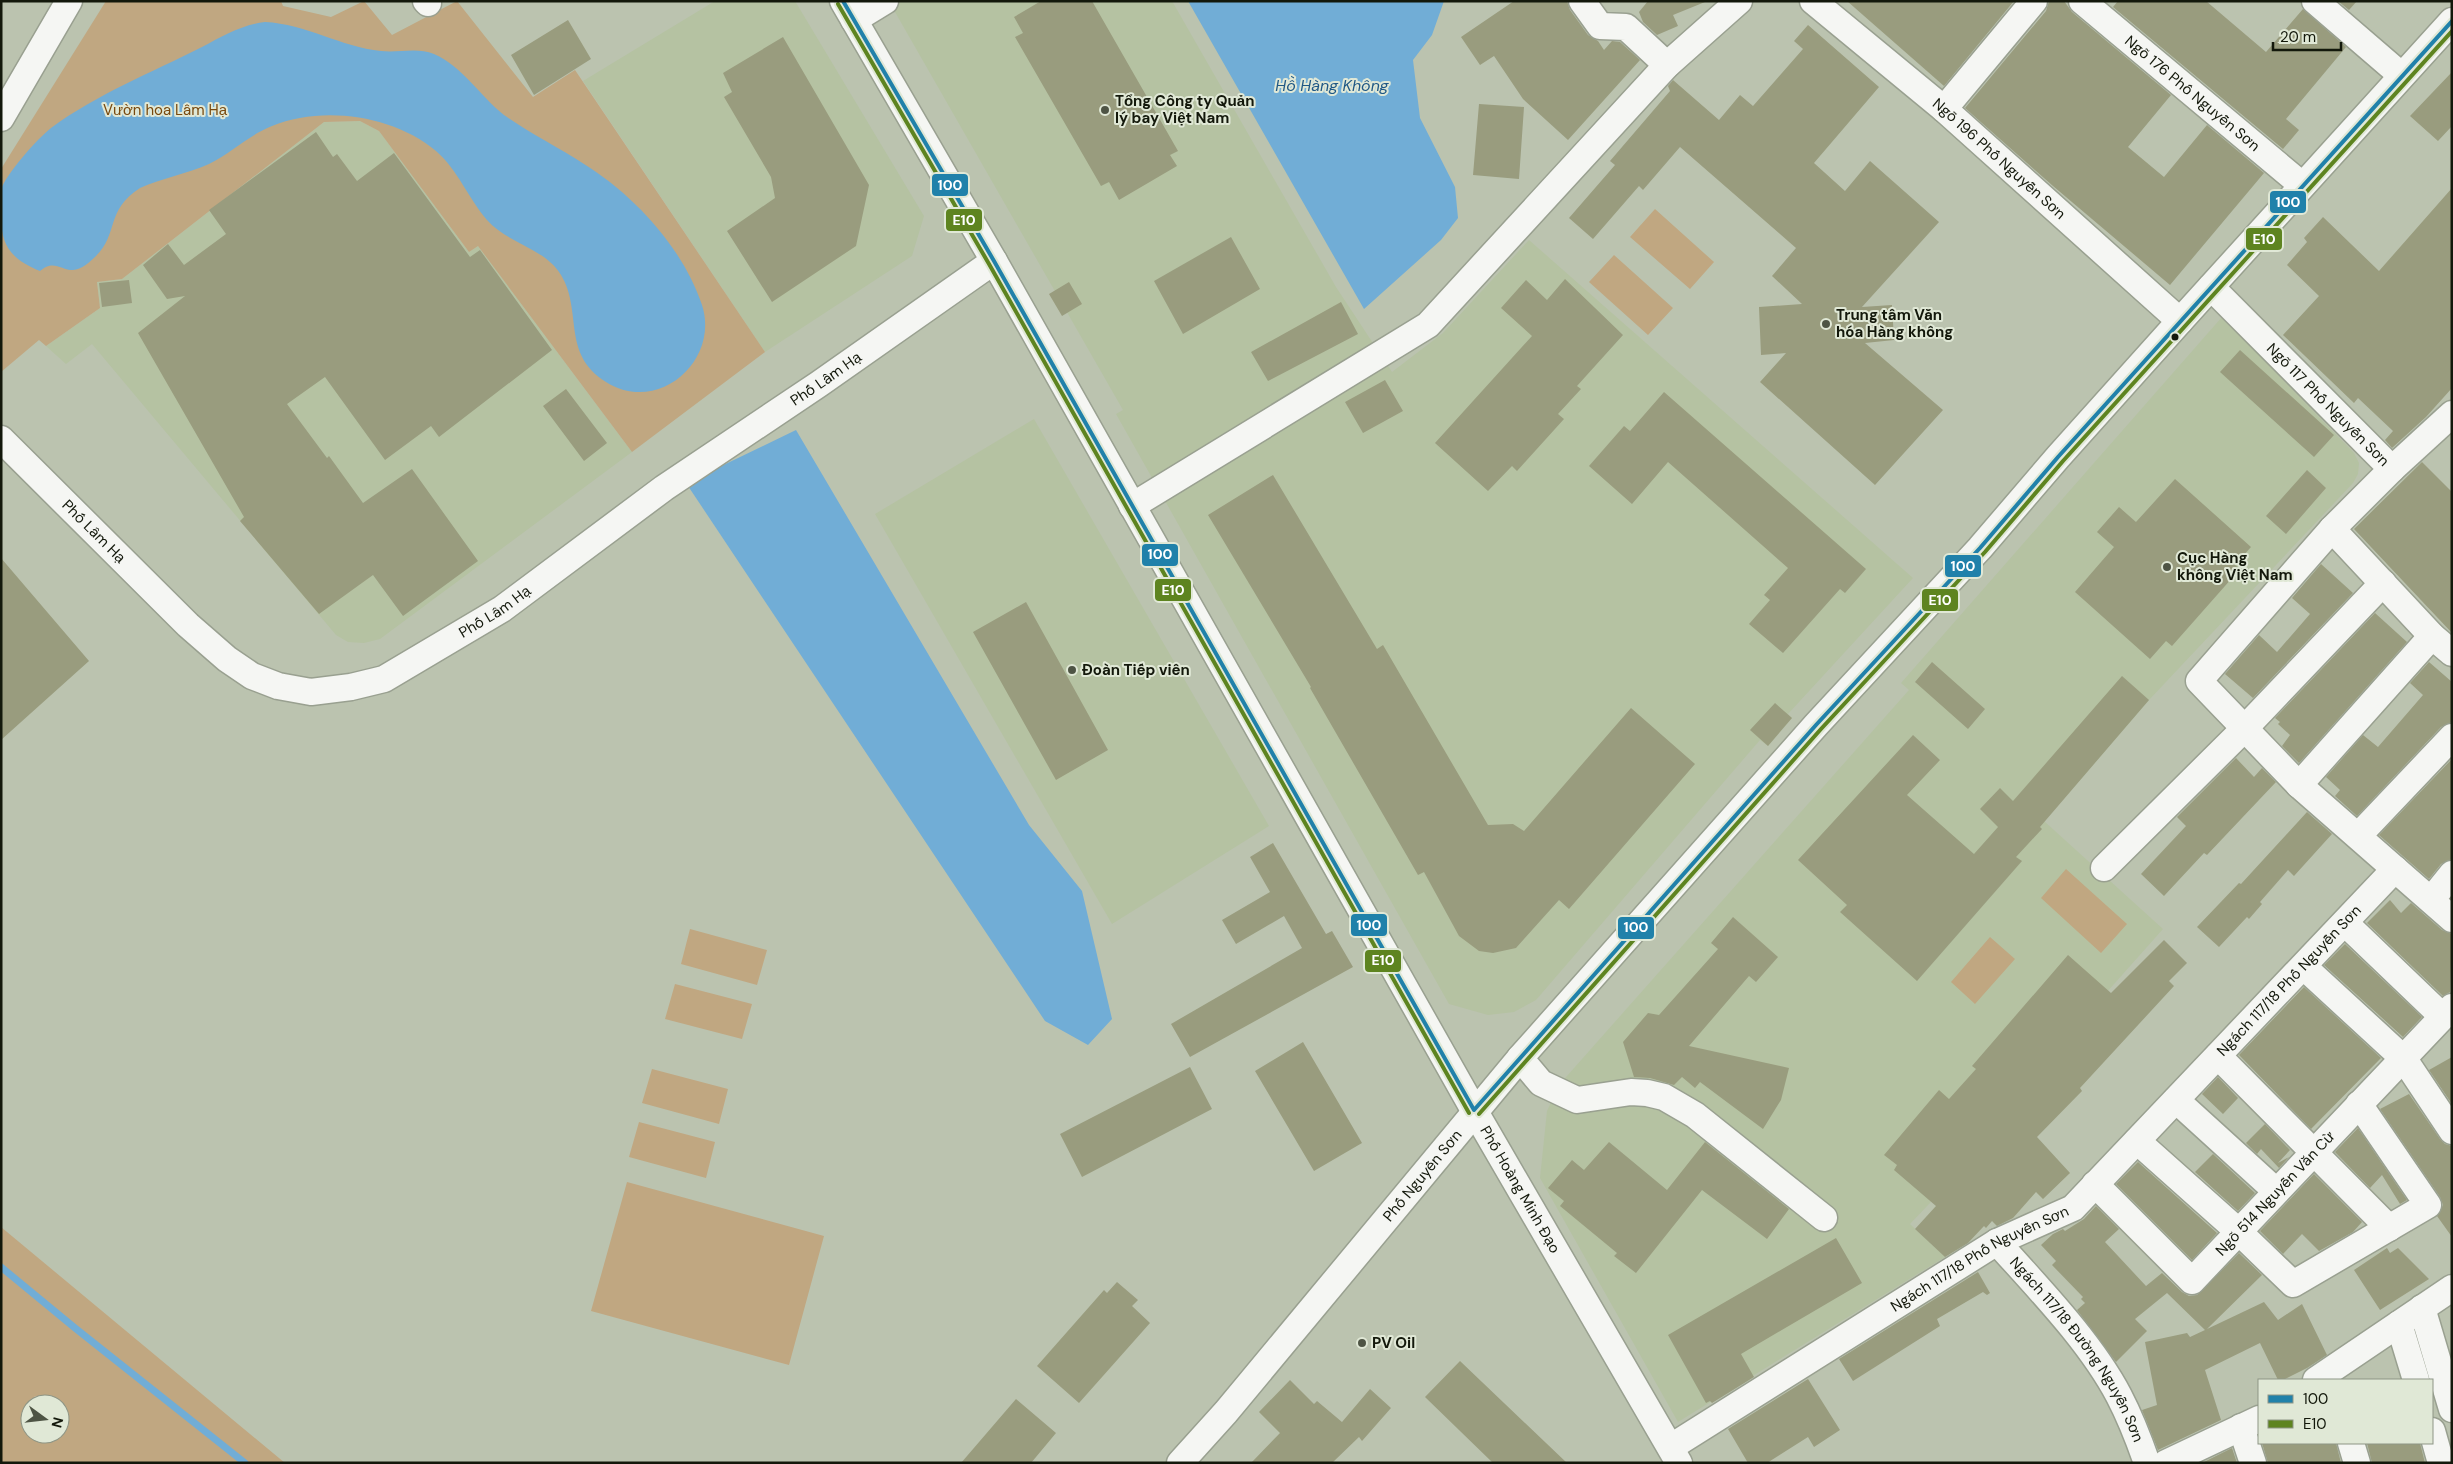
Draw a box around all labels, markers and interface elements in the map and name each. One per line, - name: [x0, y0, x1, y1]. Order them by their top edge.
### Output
- scale bar: [2273, 20, 2340, 52]
- text: 20 m: [2280, 27, 2316, 47]
- street label: Ngõ 176 Phố Nguyễn Sơn: [2121, 31, 2264, 156]
- water label: Hồ Hàng Không: [1275, 75, 1390, 96]
- place label: Tổng Công ty Quản lý bay Việt Nam: [1115, 91, 1254, 128]
- street label: Ngõ 196 Phố Nguyễn Sơn: [1928, 94, 2070, 224]
- park label: Vườn hoa Lâm Hạ: [103, 100, 228, 120]
- marker: Tổng Công ty Quản lý bay Việt Nam: [1099, 104, 1111, 116]
- line badge: 100: [931, 173, 969, 197]
- text: 100: [938, 176, 963, 194]
- line badge: 100: [2269, 190, 2307, 214]
- text: 100: [2276, 193, 2301, 211]
- line badge: E10: [945, 208, 983, 232]
- text: E10: [952, 211, 976, 229]
- line badge: E10: [2245, 227, 2283, 251]
- text: E10: [2252, 230, 2276, 248]
- place label: Trung tâm Văn hóa Hàng không: [1836, 305, 1953, 342]
- marker: Trung tâm Văn hóa Hàng không: [1820, 318, 1832, 330]
- unlabelled marker: [2170, 332, 2180, 342]
- street label: Ngõ 117 Phố Nguyễn Sơn: [2262, 339, 2394, 471]
- street label: Phố Lâm Hạ: [786, 347, 866, 410]
- street label: Phố Lâm Hạ: [58, 495, 131, 568]
- line badge: 100: [1141, 543, 1179, 567]
- text: 100: [1148, 545, 1173, 563]
- place label: Cục Hàng không Việt Nam: [2177, 548, 2293, 585]
- line badge: 100: [1944, 554, 1982, 578]
- text: 100: [1951, 557, 1976, 575]
- marker: Cục Hàng không Việt Nam: [2161, 561, 2173, 573]
- line badge: E10: [1154, 578, 1192, 602]
- street label: Phố Lâm Hạ: [455, 581, 535, 642]
- text: E10: [1161, 581, 1185, 599]
- line badge: E10: [1921, 588, 1959, 612]
- text: E10: [1928, 591, 1952, 609]
- place label: Đoàn Tiếp viên: [1082, 660, 1190, 680]
- marker: Đoàn Tiếp viên: [1066, 664, 1078, 676]
- street label: Ngách 117/18 Phố Nguyễn Sơn: [2212, 901, 2366, 1061]
- line badge: 100: [1350, 913, 1388, 937]
- text: 100: [1357, 916, 1382, 934]
- line badge: 100: [1617, 916, 1655, 940]
- text: 100: [1624, 918, 1649, 936]
- line badge: E10: [1364, 949, 1402, 973]
- text: E10: [1371, 951, 1395, 969]
- street label: Phố Hoàng Minh Đạo: [1475, 1122, 1565, 1257]
- street label: Phố Nguyễn Sơn: [1378, 1126, 1466, 1226]
- street label: Ngõ 514 Nguyễn Văn Cừ: [2211, 1127, 2339, 1260]
- street label: Ngách 117/18 Phố Nguyễn Sơn: [1887, 1201, 2072, 1316]
- street label: Ngách 117/18 Đường Nguyễn Sơn: [2005, 1253, 2148, 1445]
- place label: PV Oil: [1372, 1333, 1415, 1353]
- marker: PV Oil: [1356, 1337, 1368, 1349]
- legend: [2258, 1379, 2433, 1444]
- text: 100: [2303, 1389, 2328, 1409]
- north arrow: [20, 1394, 70, 1444]
- text: E10: [2303, 1414, 2326, 1434]
- text: N: [48, 1415, 68, 1430]

